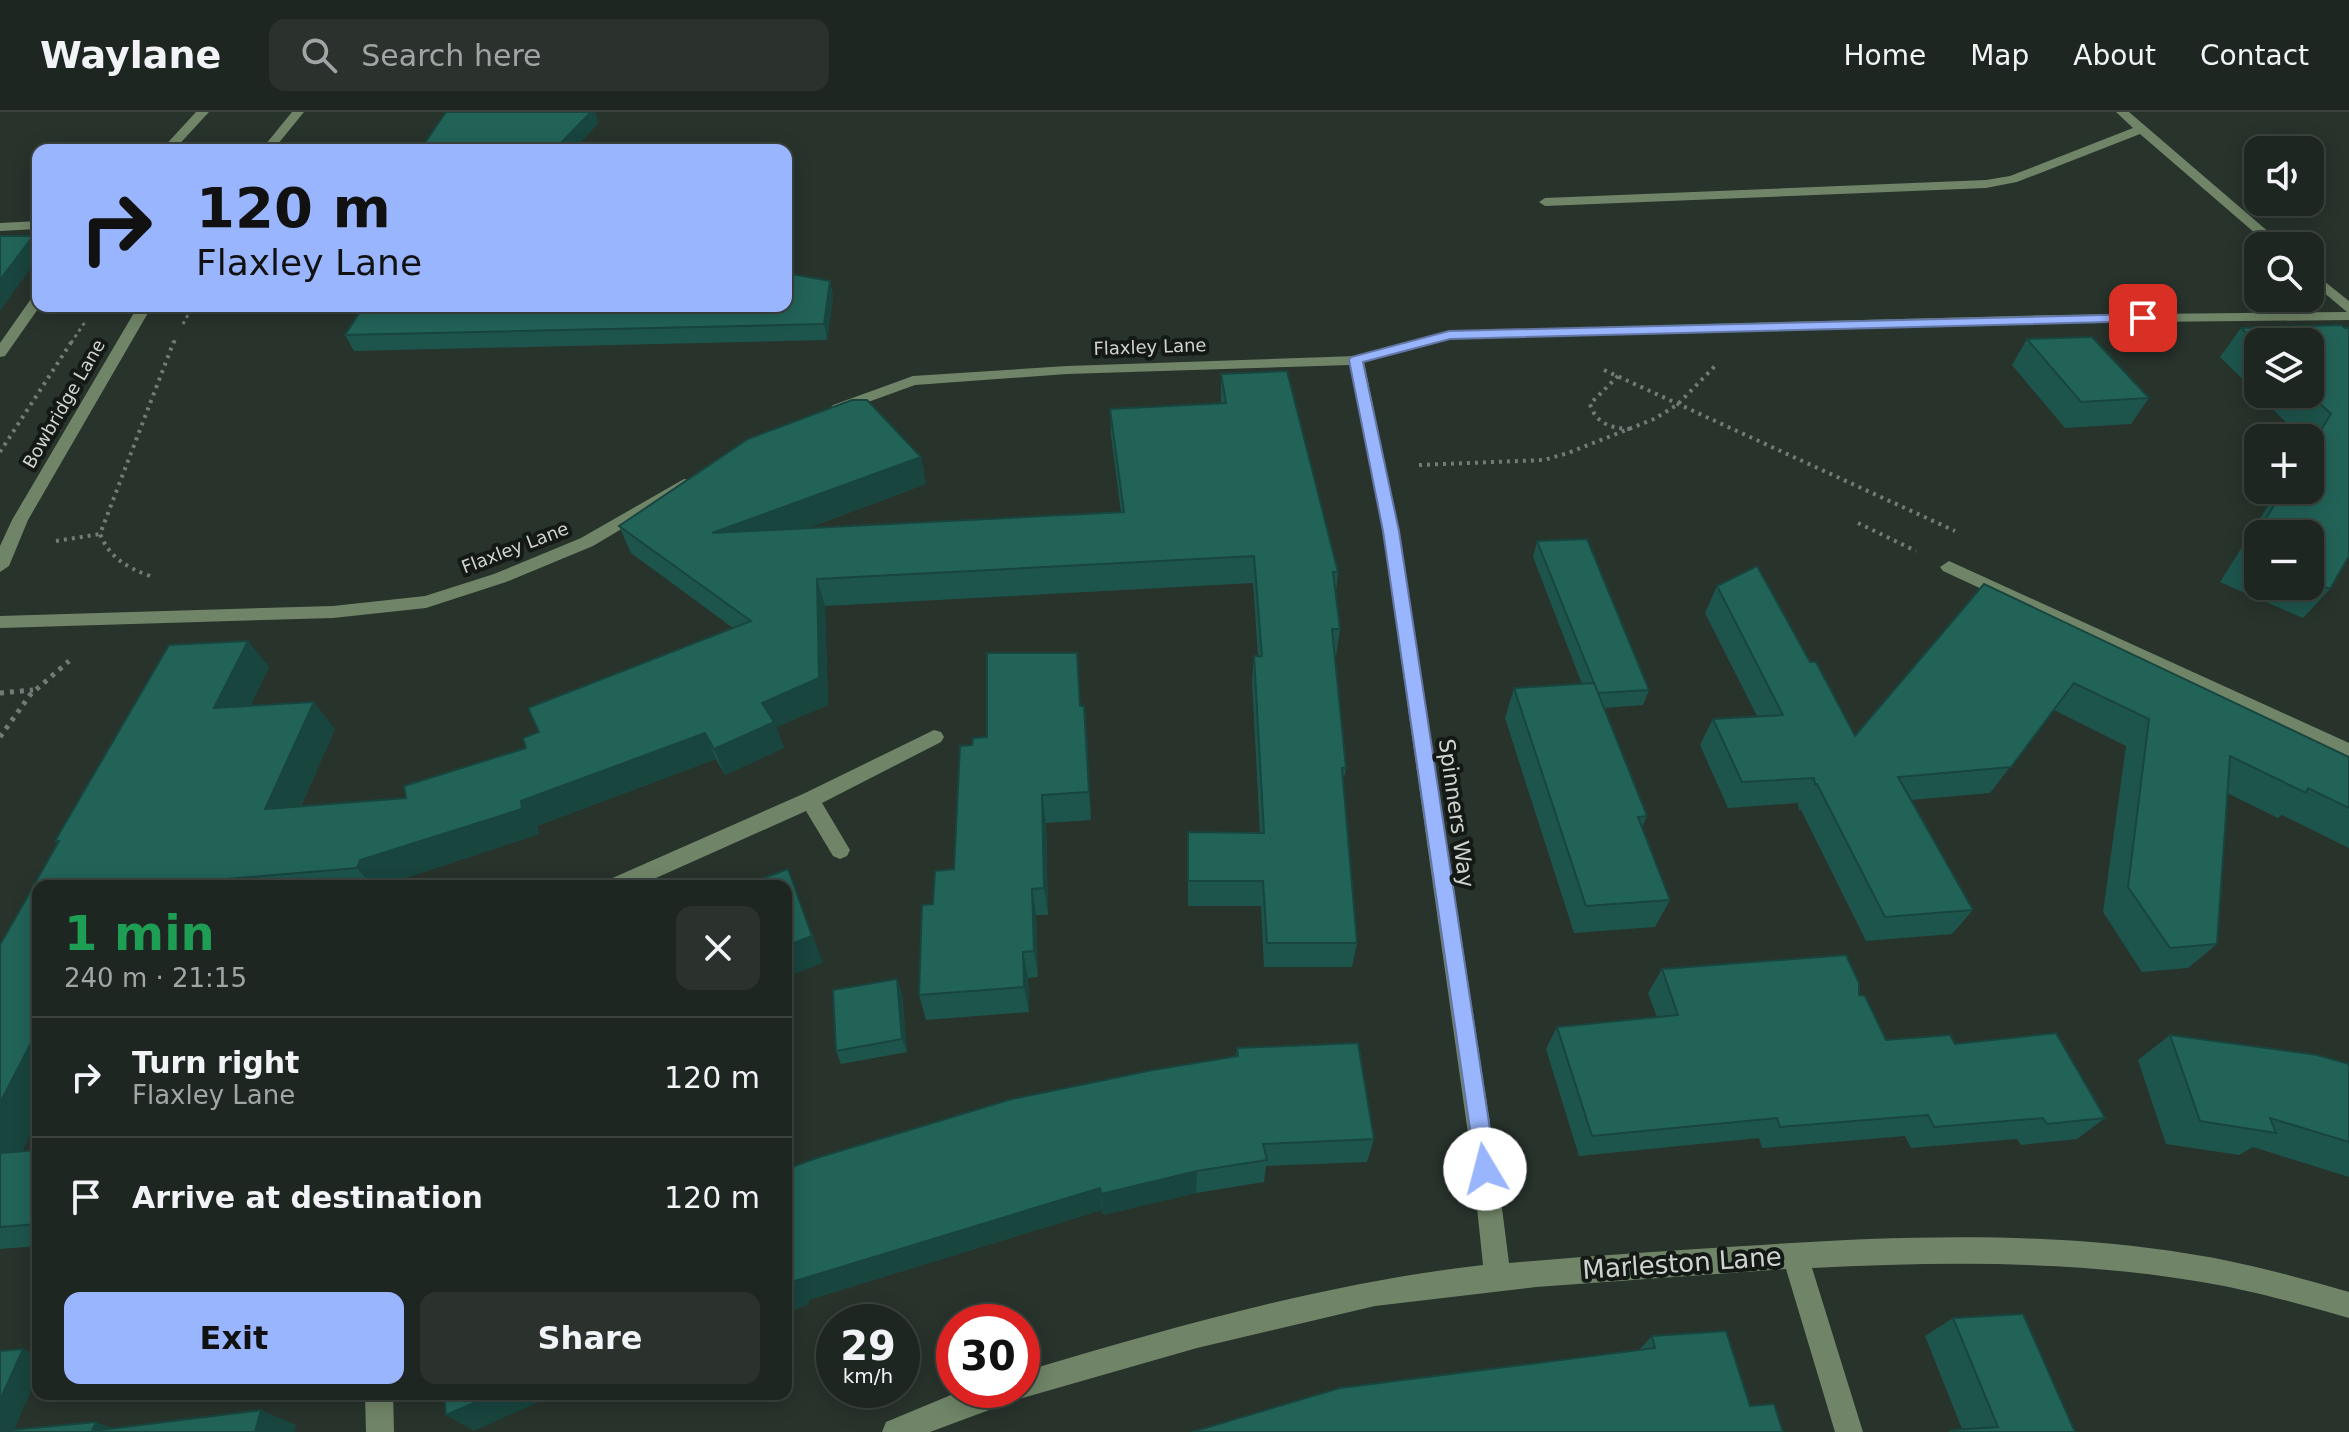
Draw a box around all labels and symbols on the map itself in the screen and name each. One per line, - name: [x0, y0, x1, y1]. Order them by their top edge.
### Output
- pin: [2109, 284, 2177, 352]
- street label: Flaxley Lane: [1093, 334, 1207, 359]
- street label: Bowbridge Lane: [18, 336, 109, 472]
- street label: Flaxley Lane: [458, 517, 571, 578]
- street label: Spinners Way: [1434, 737, 1479, 889]
- position arrow: [1443, 1127, 1527, 1211]
- street label: Marleston Lane: [1581, 1241, 1783, 1285]
- speed limit sign: 30: [936, 1304, 1040, 1408]

